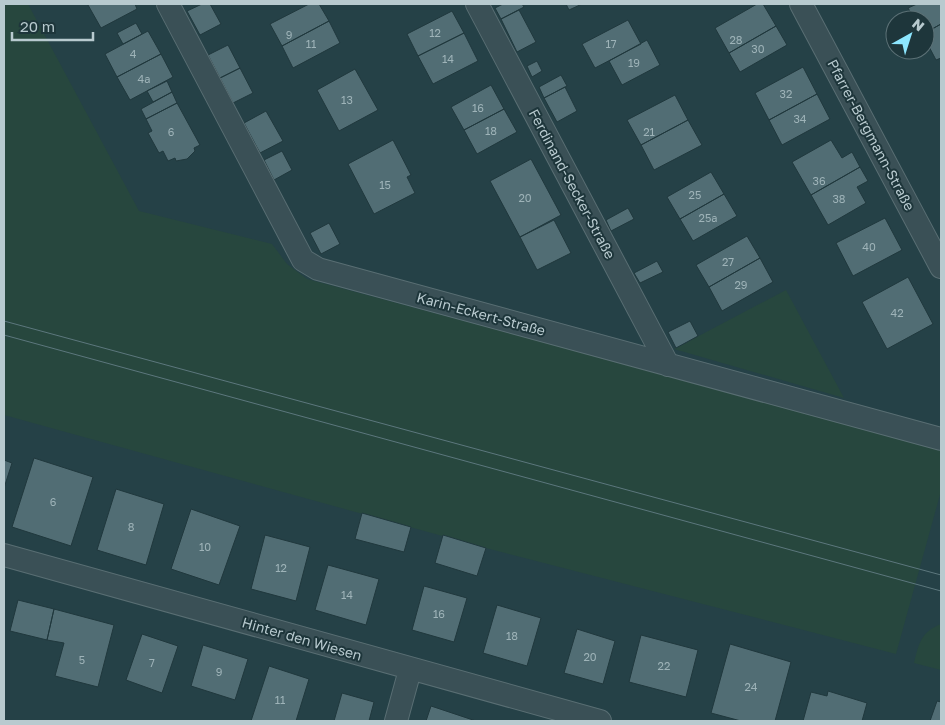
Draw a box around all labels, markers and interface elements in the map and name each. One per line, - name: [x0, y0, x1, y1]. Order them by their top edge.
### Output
- scale bar: [12, 10, 94, 42]
- north arrow: [885, 10, 935, 60]
- text: N: [909, 15, 928, 34]
- text: 20 m: [20, 17, 55, 35]
- house number: 12: [429, 26, 441, 39]
- house number: 9: [286, 28, 292, 41]
- house number: 28: [729, 33, 743, 46]
- house number: 11: [306, 37, 316, 50]
- house number: 17: [605, 37, 617, 50]
- house number: 30: [751, 42, 765, 55]
- house number: 4: [130, 47, 137, 60]
- house number: 14: [442, 52, 454, 65]
- house number: 19: [628, 56, 640, 69]
- street label: Pfarrer-Bergmann-Straße: [824, 56, 919, 213]
- house number: 4a: [138, 72, 150, 85]
- house number: 32: [780, 87, 792, 100]
- house number: 13: [341, 93, 353, 106]
- house number: 16: [472, 101, 484, 114]
- street label: Ferdinand-Secker-Straße: [526, 106, 619, 262]
- house number: 34: [793, 112, 807, 125]
- house number: 18: [485, 124, 497, 137]
- house number: 6: [168, 125, 175, 138]
- house number: 21: [643, 125, 655, 138]
- house number: 36: [812, 174, 826, 187]
- house number: 15: [379, 178, 391, 191]
- house number: 25: [689, 188, 701, 201]
- house number: 20: [518, 191, 532, 204]
- house number: 38: [832, 192, 846, 205]
- house number: 25a: [699, 211, 717, 224]
- house number: 40: [862, 240, 876, 253]
- house number: 27: [722, 255, 734, 268]
- house number: 29: [734, 278, 748, 291]
- street label: Karin-Eckert-Straße: [415, 288, 547, 339]
- house number: 42: [890, 306, 904, 319]
- house number: 6: [50, 495, 57, 508]
- house number: 8: [128, 520, 135, 533]
- house number: 10: [199, 540, 211, 553]
- house number: 12: [275, 561, 287, 574]
- house number: 14: [341, 588, 353, 601]
- house number: 16: [433, 607, 445, 620]
- street label: Hinter den Wiesen: [240, 613, 364, 664]
- house number: 18: [506, 629, 518, 642]
- house number: 20: [583, 650, 597, 663]
- house number: 5: [79, 653, 85, 666]
- house number: 7: [149, 656, 155, 669]
- house number: 22: [658, 659, 670, 672]
- house number: 9: [216, 665, 222, 678]
- house number: 24: [744, 680, 758, 693]
- house number: 11: [275, 693, 285, 706]

